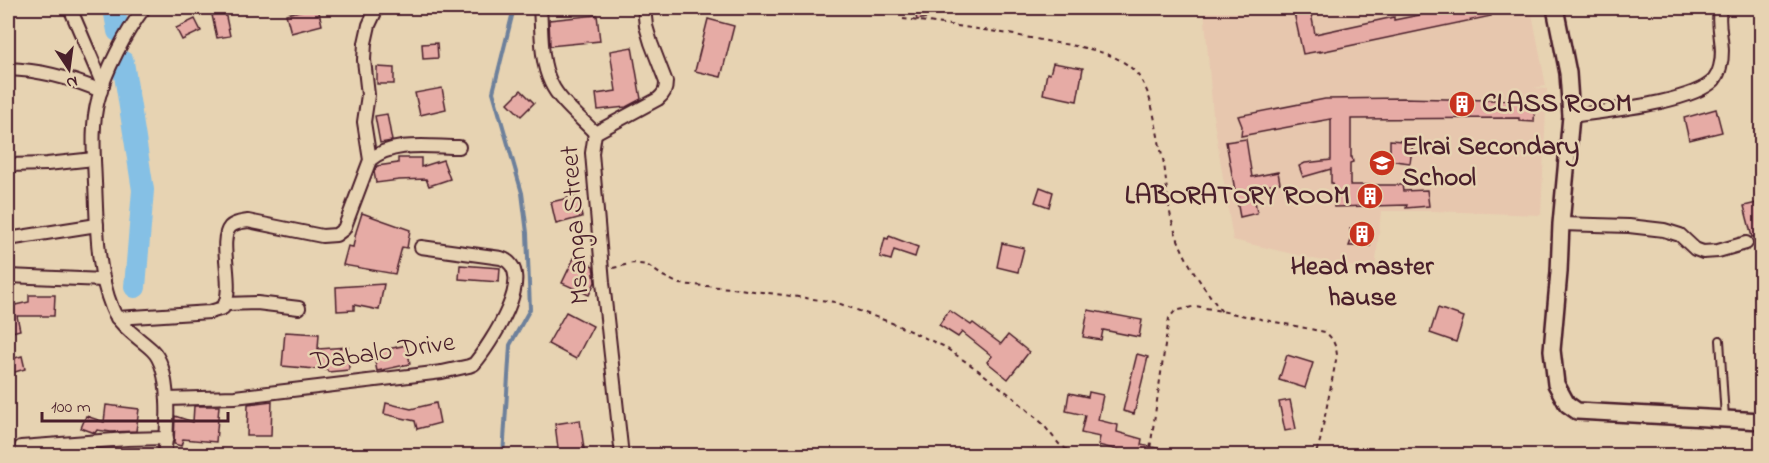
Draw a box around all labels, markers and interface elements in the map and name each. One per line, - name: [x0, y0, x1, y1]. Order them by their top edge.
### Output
- north arrow: [39, 39, 99, 99]
- text: N: [64, 69, 80, 95]
- place label: CLASS ROOM: [1482, 85, 1632, 124]
- building icon: CLASS ROOM: [1447, 89, 1477, 119]
- place label: Elrai Secondary School: [1402, 128, 1579, 198]
- street label: Msanga Street: [551, 144, 601, 306]
- school or university icon: Elrai Secondary School: [1367, 148, 1397, 178]
- place label: LABORATORY ROOM: [1125, 177, 1350, 216]
- building icon: LABORATORY ROOM: [1355, 181, 1385, 211]
- building icon: Head master hause: [1347, 219, 1377, 249]
- place label: Head master hause: [1290, 248, 1434, 318]
- street label: Dabalo Drive: [308, 323, 458, 383]
- scale bar: [42, 385, 228, 423]
- text: 100 m: [51, 395, 91, 421]

